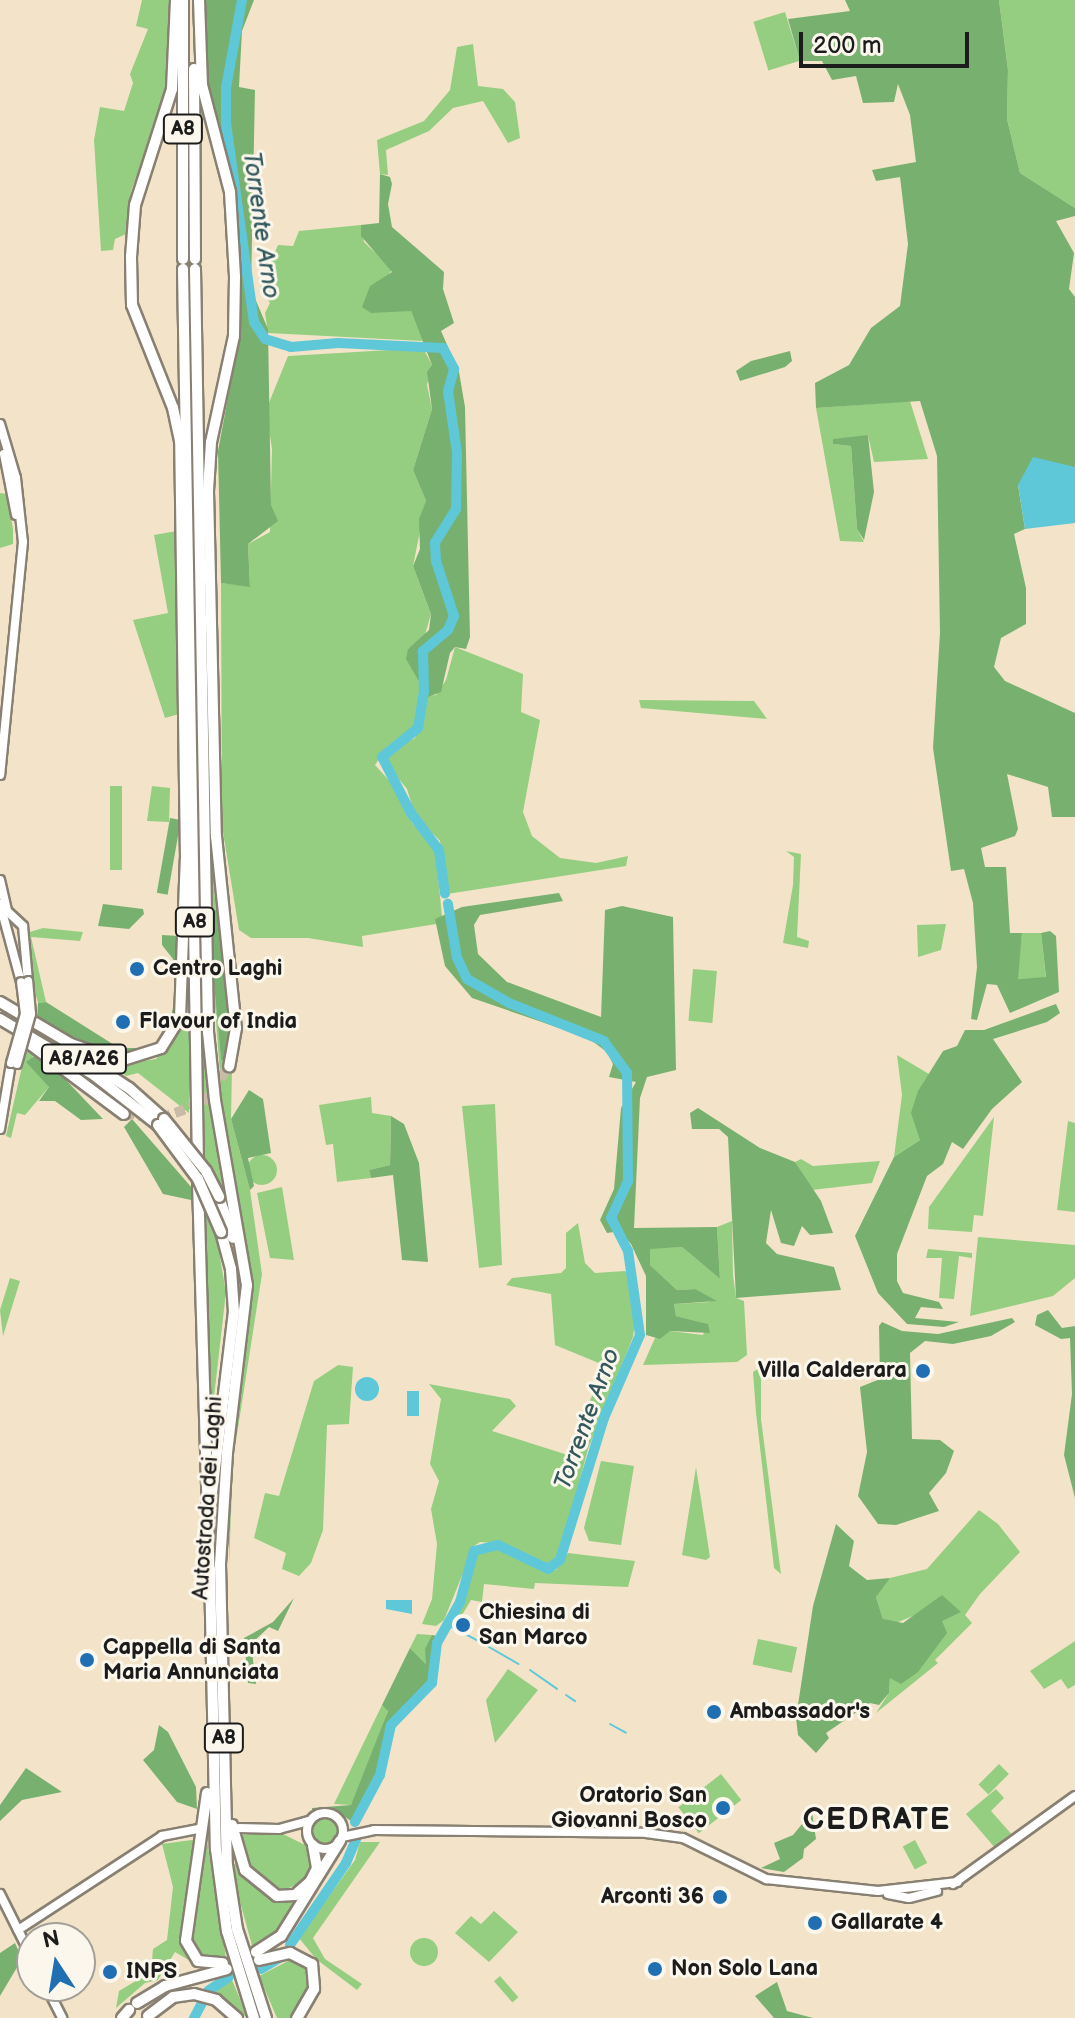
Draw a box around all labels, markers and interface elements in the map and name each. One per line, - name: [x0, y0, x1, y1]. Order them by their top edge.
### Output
- scale bar: [803, 16, 973, 66]
- text: 200 m: [813, 31, 882, 60]
- road number: A8: [161, 113, 205, 145]
- water label: Torrente Arno: [236, 150, 286, 300]
- road number: A8: [173, 906, 217, 938]
- place label: Centro Laghi: [153, 956, 282, 982]
- marker: Centro Laghi: [128, 960, 146, 978]
- place label: Flavour of India: [139, 1009, 297, 1035]
- marker: Flavour of India: [114, 1013, 132, 1031]
- road number: A8/A26: [40, 1043, 128, 1075]
- water label: Torrente Arno: [548, 1345, 626, 1493]
- place label: Villa Calderara: [758, 1358, 907, 1384]
- marker: Villa Calderara: [914, 1362, 932, 1380]
- street label: Autostrada dei Laghi: [188, 1395, 228, 1601]
- place label: Chiesina di San Marco: [479, 1599, 590, 1650]
- marker: Chiesina di San Marco: [454, 1616, 472, 1634]
- place label: Cappella di Santa Maria Annunciata: [103, 1634, 281, 1686]
- marker: Cappella di Santa Maria Annunciata: [78, 1651, 96, 1669]
- place label: Ambassador's: [730, 1699, 870, 1725]
- marker: Ambassador's: [705, 1703, 723, 1721]
- road number: A8: [202, 1722, 246, 1754]
- place label: Oratorio San Giovanni Bosco: [551, 1782, 707, 1834]
- marker: Oratorio San Giovanni Bosco: [714, 1799, 732, 1817]
- district label: CEDRATE: [803, 1802, 951, 1838]
- place label: Arconti 36: [601, 1884, 704, 1910]
- marker: Arconti 36: [711, 1888, 729, 1906]
- place label: Gallarate 4: [831, 1910, 943, 1936]
- marker: Gallarate 4: [806, 1914, 824, 1932]
- north arrow: [16, 1922, 96, 2002]
- text: N: [40, 1925, 62, 1955]
- place label: Non Solo Lana: [671, 1956, 818, 1982]
- place label: INPS: [126, 1959, 177, 1985]
- marker: Non Solo Lana: [646, 1960, 664, 1978]
- marker: INPS: [101, 1963, 119, 1981]

